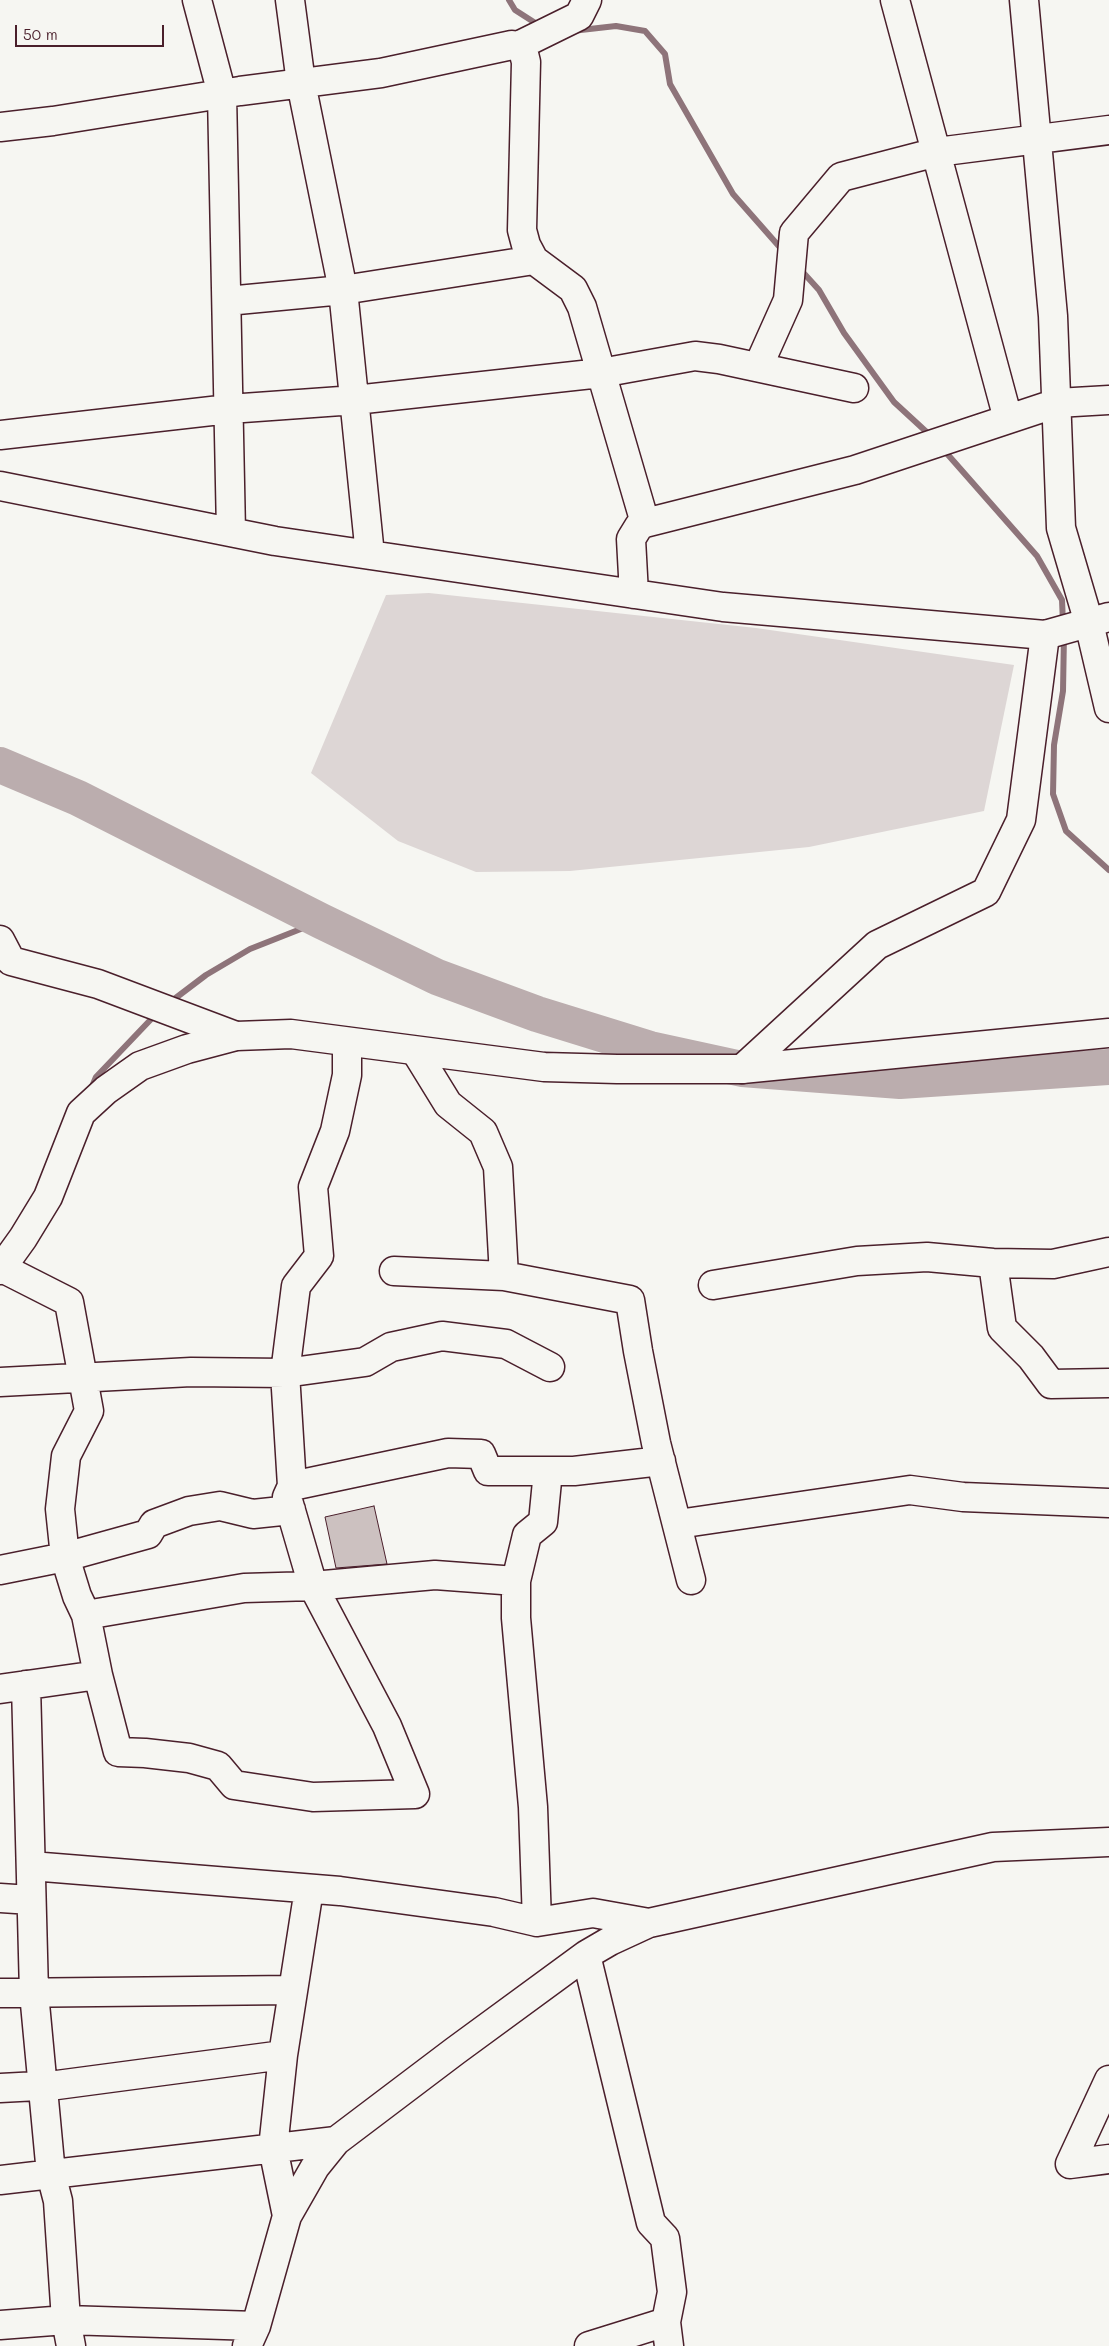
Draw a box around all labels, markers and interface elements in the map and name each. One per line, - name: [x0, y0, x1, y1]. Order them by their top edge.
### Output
- scale bar: [18, 15, 166, 47]
- text: 50 m: [23, 24, 58, 44]

